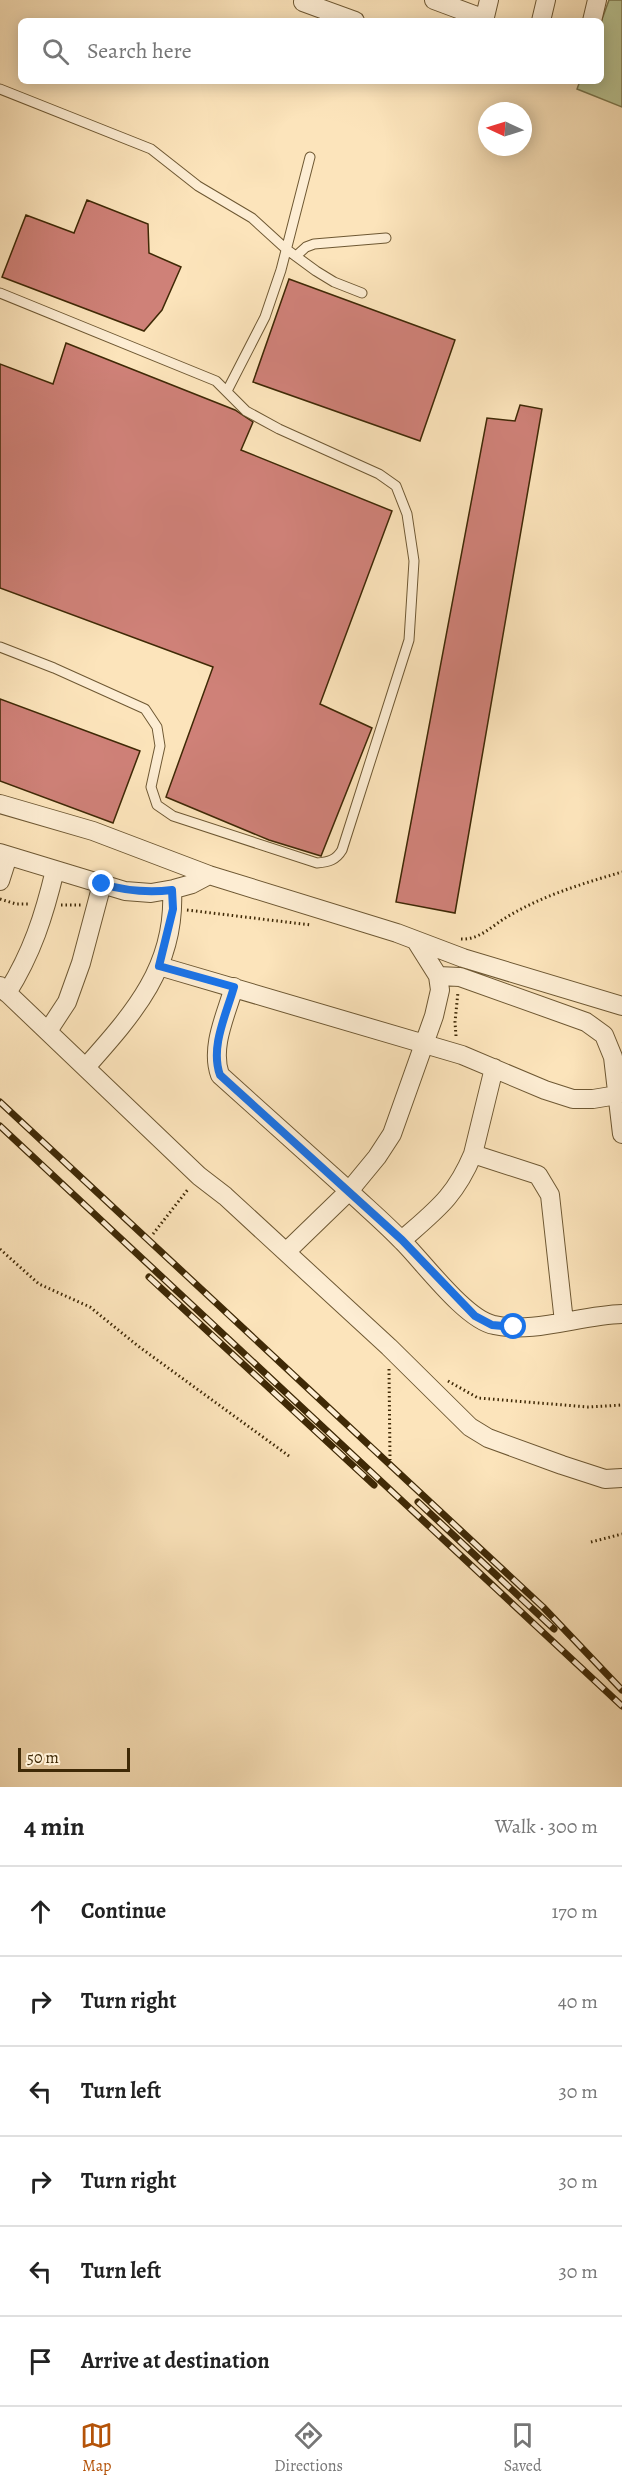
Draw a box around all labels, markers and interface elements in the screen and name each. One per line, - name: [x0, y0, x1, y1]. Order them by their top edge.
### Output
- search box: [18, 18, 604, 84]
- icon: search: [39, 35, 72, 68]
- text: Search here: [87, 36, 192, 66]
- north arrow: [478, 102, 532, 156]
- route end: [88, 870, 114, 896]
- route start: [500, 1313, 526, 1339]
- scale bar: [18, 1745, 130, 1772]
- text: 50 m: [27, 1747, 59, 1769]
- text: 4 min: [24, 1809, 85, 1844]
- text: Walk · 300 m: [495, 1813, 598, 1840]
- icon: ahead: [24, 1895, 57, 1928]
- text: Continue: [81, 1896, 166, 1926]
- text: 170 m: [552, 1898, 598, 1925]
- icon: right: [24, 1985, 57, 2018]
- text: Turn right: [81, 1986, 177, 2016]
- text: 40 m: [558, 1988, 598, 2015]
- icon: left: [24, 2075, 57, 2108]
- text: Turn left: [81, 2076, 161, 2106]
- text: 30 m: [558, 2078, 598, 2105]
- icon: right: [24, 2165, 57, 2198]
- text: Turn right: [81, 2166, 177, 2196]
- text: 30 m: [558, 2168, 598, 2195]
- icon: left: [24, 2255, 57, 2288]
- text: Turn left: [81, 2256, 161, 2286]
- text: 30 m: [558, 2258, 598, 2285]
- icon: arrive: [24, 2345, 57, 2378]
- text: Arrive at destination: [81, 2346, 270, 2376]
- tab: Map: [80, 2419, 113, 2477]
- tab: Directions: [274, 2419, 343, 2477]
- tab: Saved: [504, 2419, 542, 2477]

